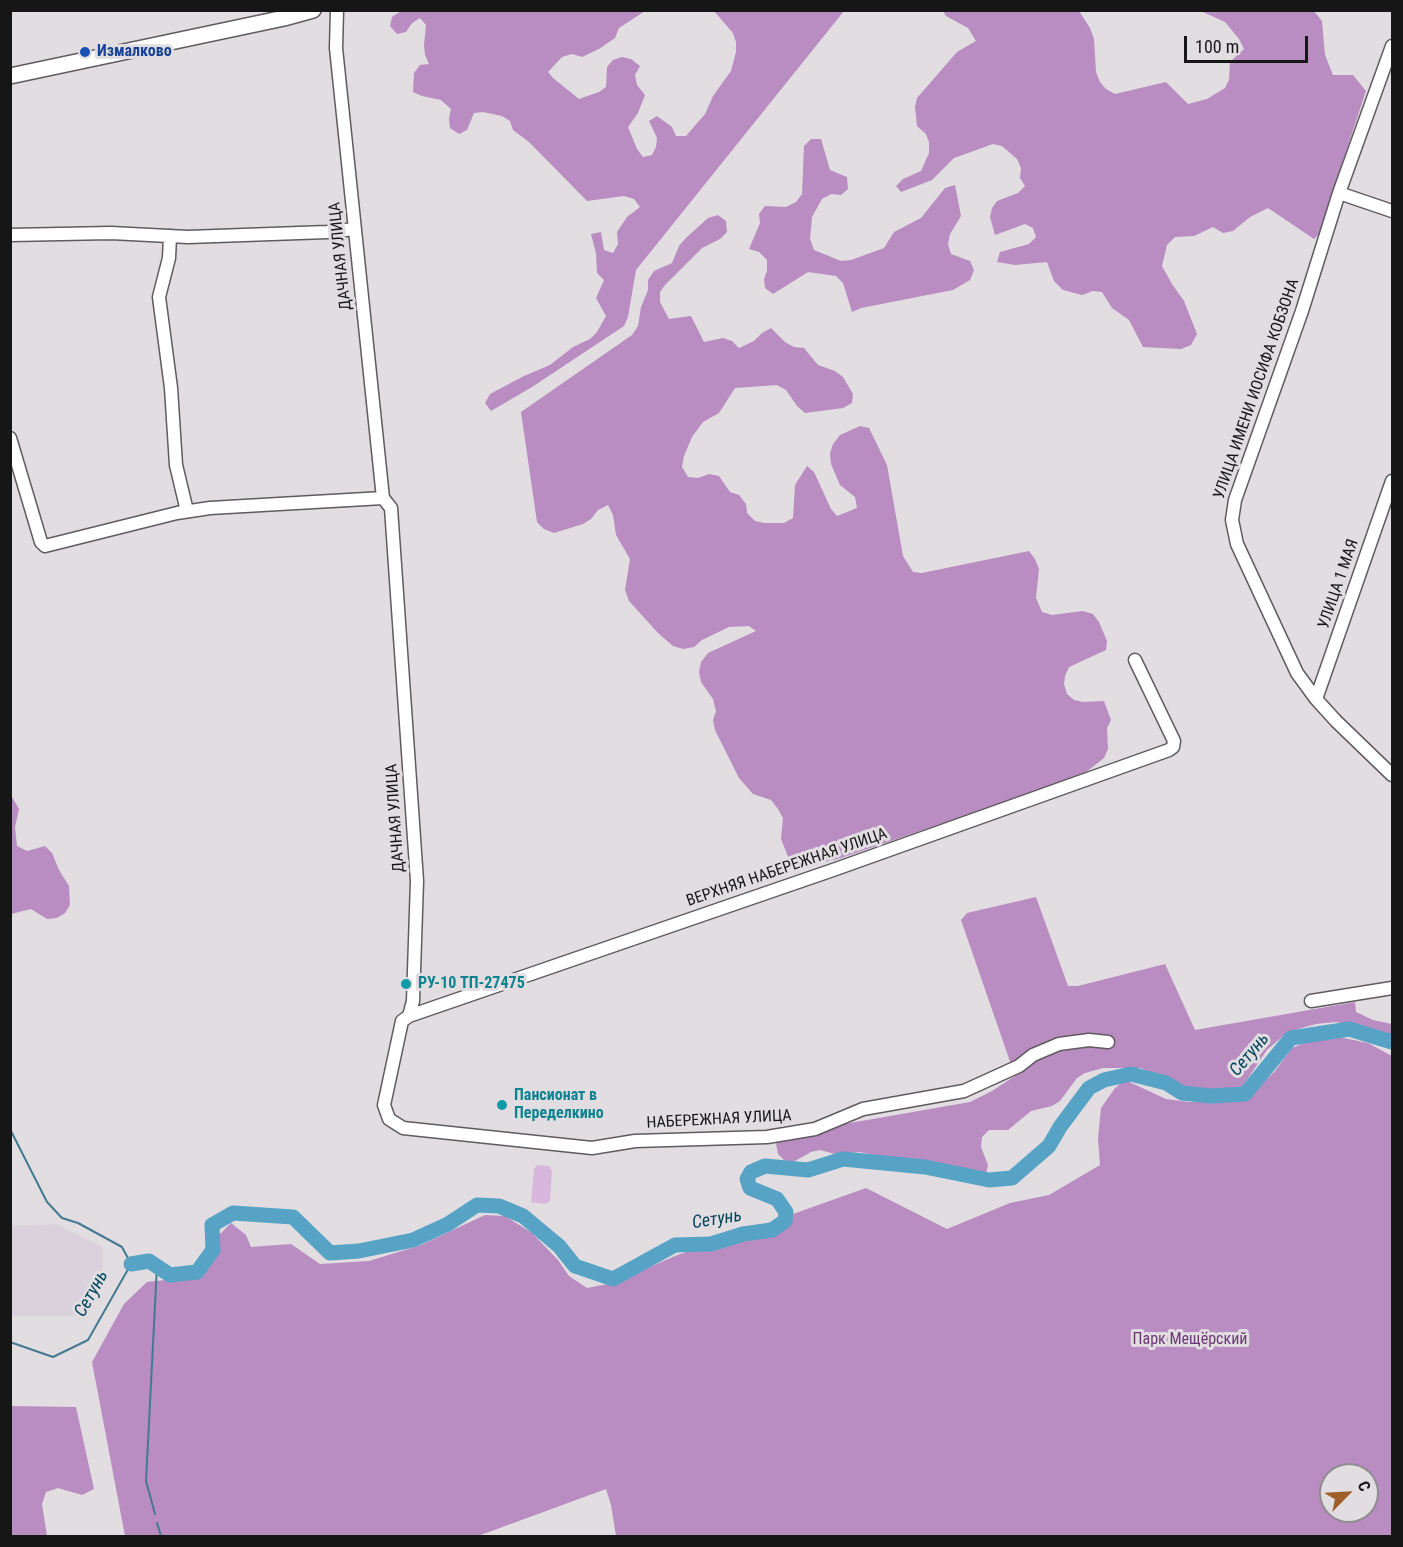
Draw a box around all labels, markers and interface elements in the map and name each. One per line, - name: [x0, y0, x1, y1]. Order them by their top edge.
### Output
- scale bar: [1187, 24, 1312, 62]
- text: 100 m: [1195, 36, 1239, 57]
- place label: Измалково: [97, 42, 172, 62]
- marker: Измалково: [78, 45, 92, 59]
- street label: ДАЧНАЯ УЛИЦА: [326, 201, 356, 311]
- street label: УЛИЦА ИМЕНИ ИОСИФА КОБЗОНА: [1210, 276, 1304, 502]
- street label: УЛИЦА 1 МАЯ: [1315, 537, 1363, 631]
- street label: ДАЧНАЯ УЛИЦА: [383, 763, 409, 873]
- street label: ВЕРХНЯЯ НАБЕРЕЖНАЯ УЛИЦА: [684, 825, 890, 911]
- place label: РУ-10 ТП-27475: [418, 974, 525, 994]
- marker: РУ-10 ТП-27475: [399, 977, 413, 991]
- water label: Сетунь: [1226, 1029, 1274, 1081]
- place label: Пансионат в Переделкино: [514, 1086, 604, 1124]
- marker: Пансионат в Переделкино: [495, 1098, 509, 1112]
- street label: НАБЕРЕЖНАЯ УЛИЦА: [646, 1107, 792, 1133]
- water label: Сетунь: [691, 1205, 743, 1235]
- water label: Сетунь: [70, 1267, 114, 1321]
- park label: Парк Мещёрский: [1133, 1330, 1247, 1350]
- north arrow: [1319, 1463, 1379, 1523]
- text: С: [1354, 1478, 1375, 1494]

